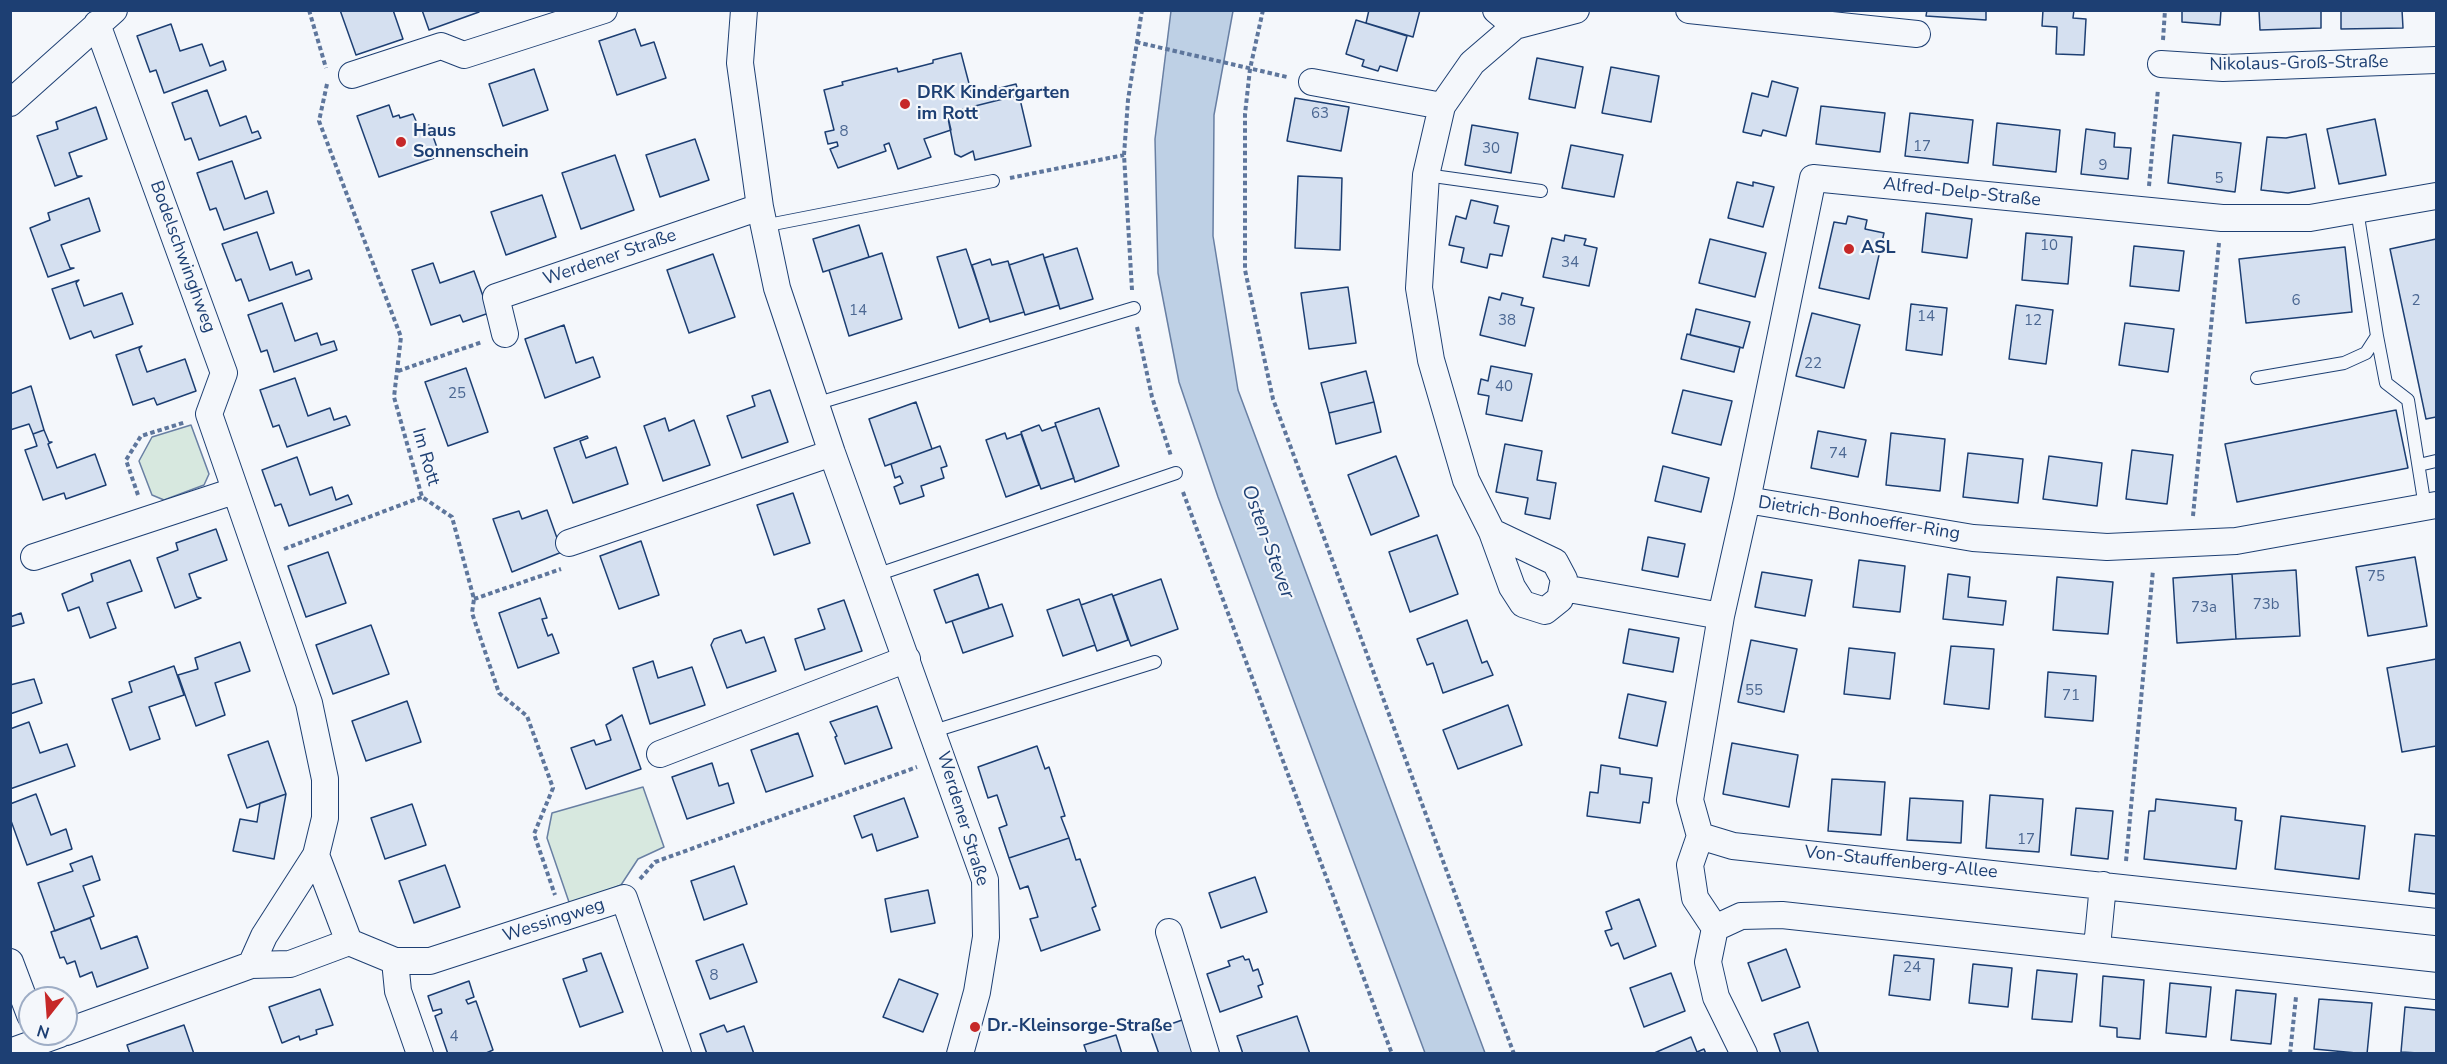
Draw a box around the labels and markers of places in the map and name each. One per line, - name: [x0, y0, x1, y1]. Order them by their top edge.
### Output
- place label: DRK Kindergarten im Rott: [917, 83, 1070, 125]
- marker: DRK Kindergarten im Rott: [898, 97, 912, 111]
- place label: Haus Sonnenschein: [413, 121, 529, 164]
- marker: Haus Sonnenschein: [394, 135, 408, 149]
- place label: ASL: [1861, 238, 1896, 260]
- marker: ASL: [1842, 242, 1856, 256]
- place label: Dr.-Kleinsorge-Straße: [987, 1016, 1172, 1038]
- marker: Dr.-Kleinsorge-Straße: [968, 1020, 982, 1034]

